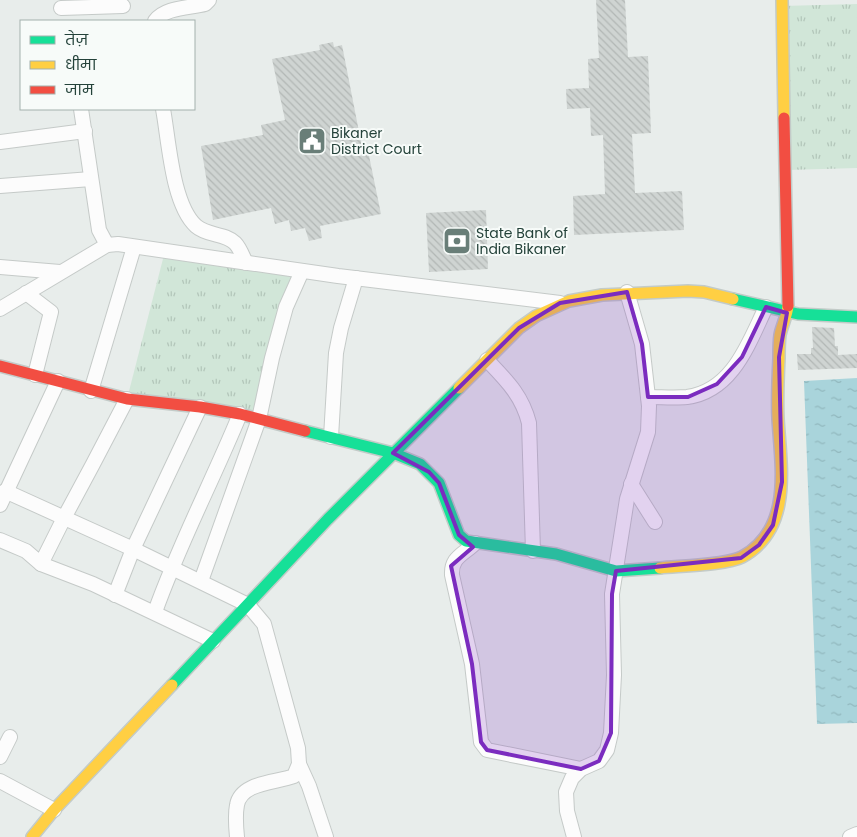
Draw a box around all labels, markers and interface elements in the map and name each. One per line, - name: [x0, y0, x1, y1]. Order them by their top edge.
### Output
- legend: [20, 20, 195, 110]
- text: तेज़: [64, 29, 88, 50]
- text: धीमा: [65, 54, 97, 75]
- text: जाम: [64, 79, 95, 100]
- place label: Bikaner District Court: [331, 123, 422, 159]
- public building icon: Bikaner District Court: [297, 126, 327, 156]
- place label: State Bank of India Bikaner: [476, 223, 568, 259]
- bank icon: State Bank of India Bikaner: [442, 226, 472, 256]

